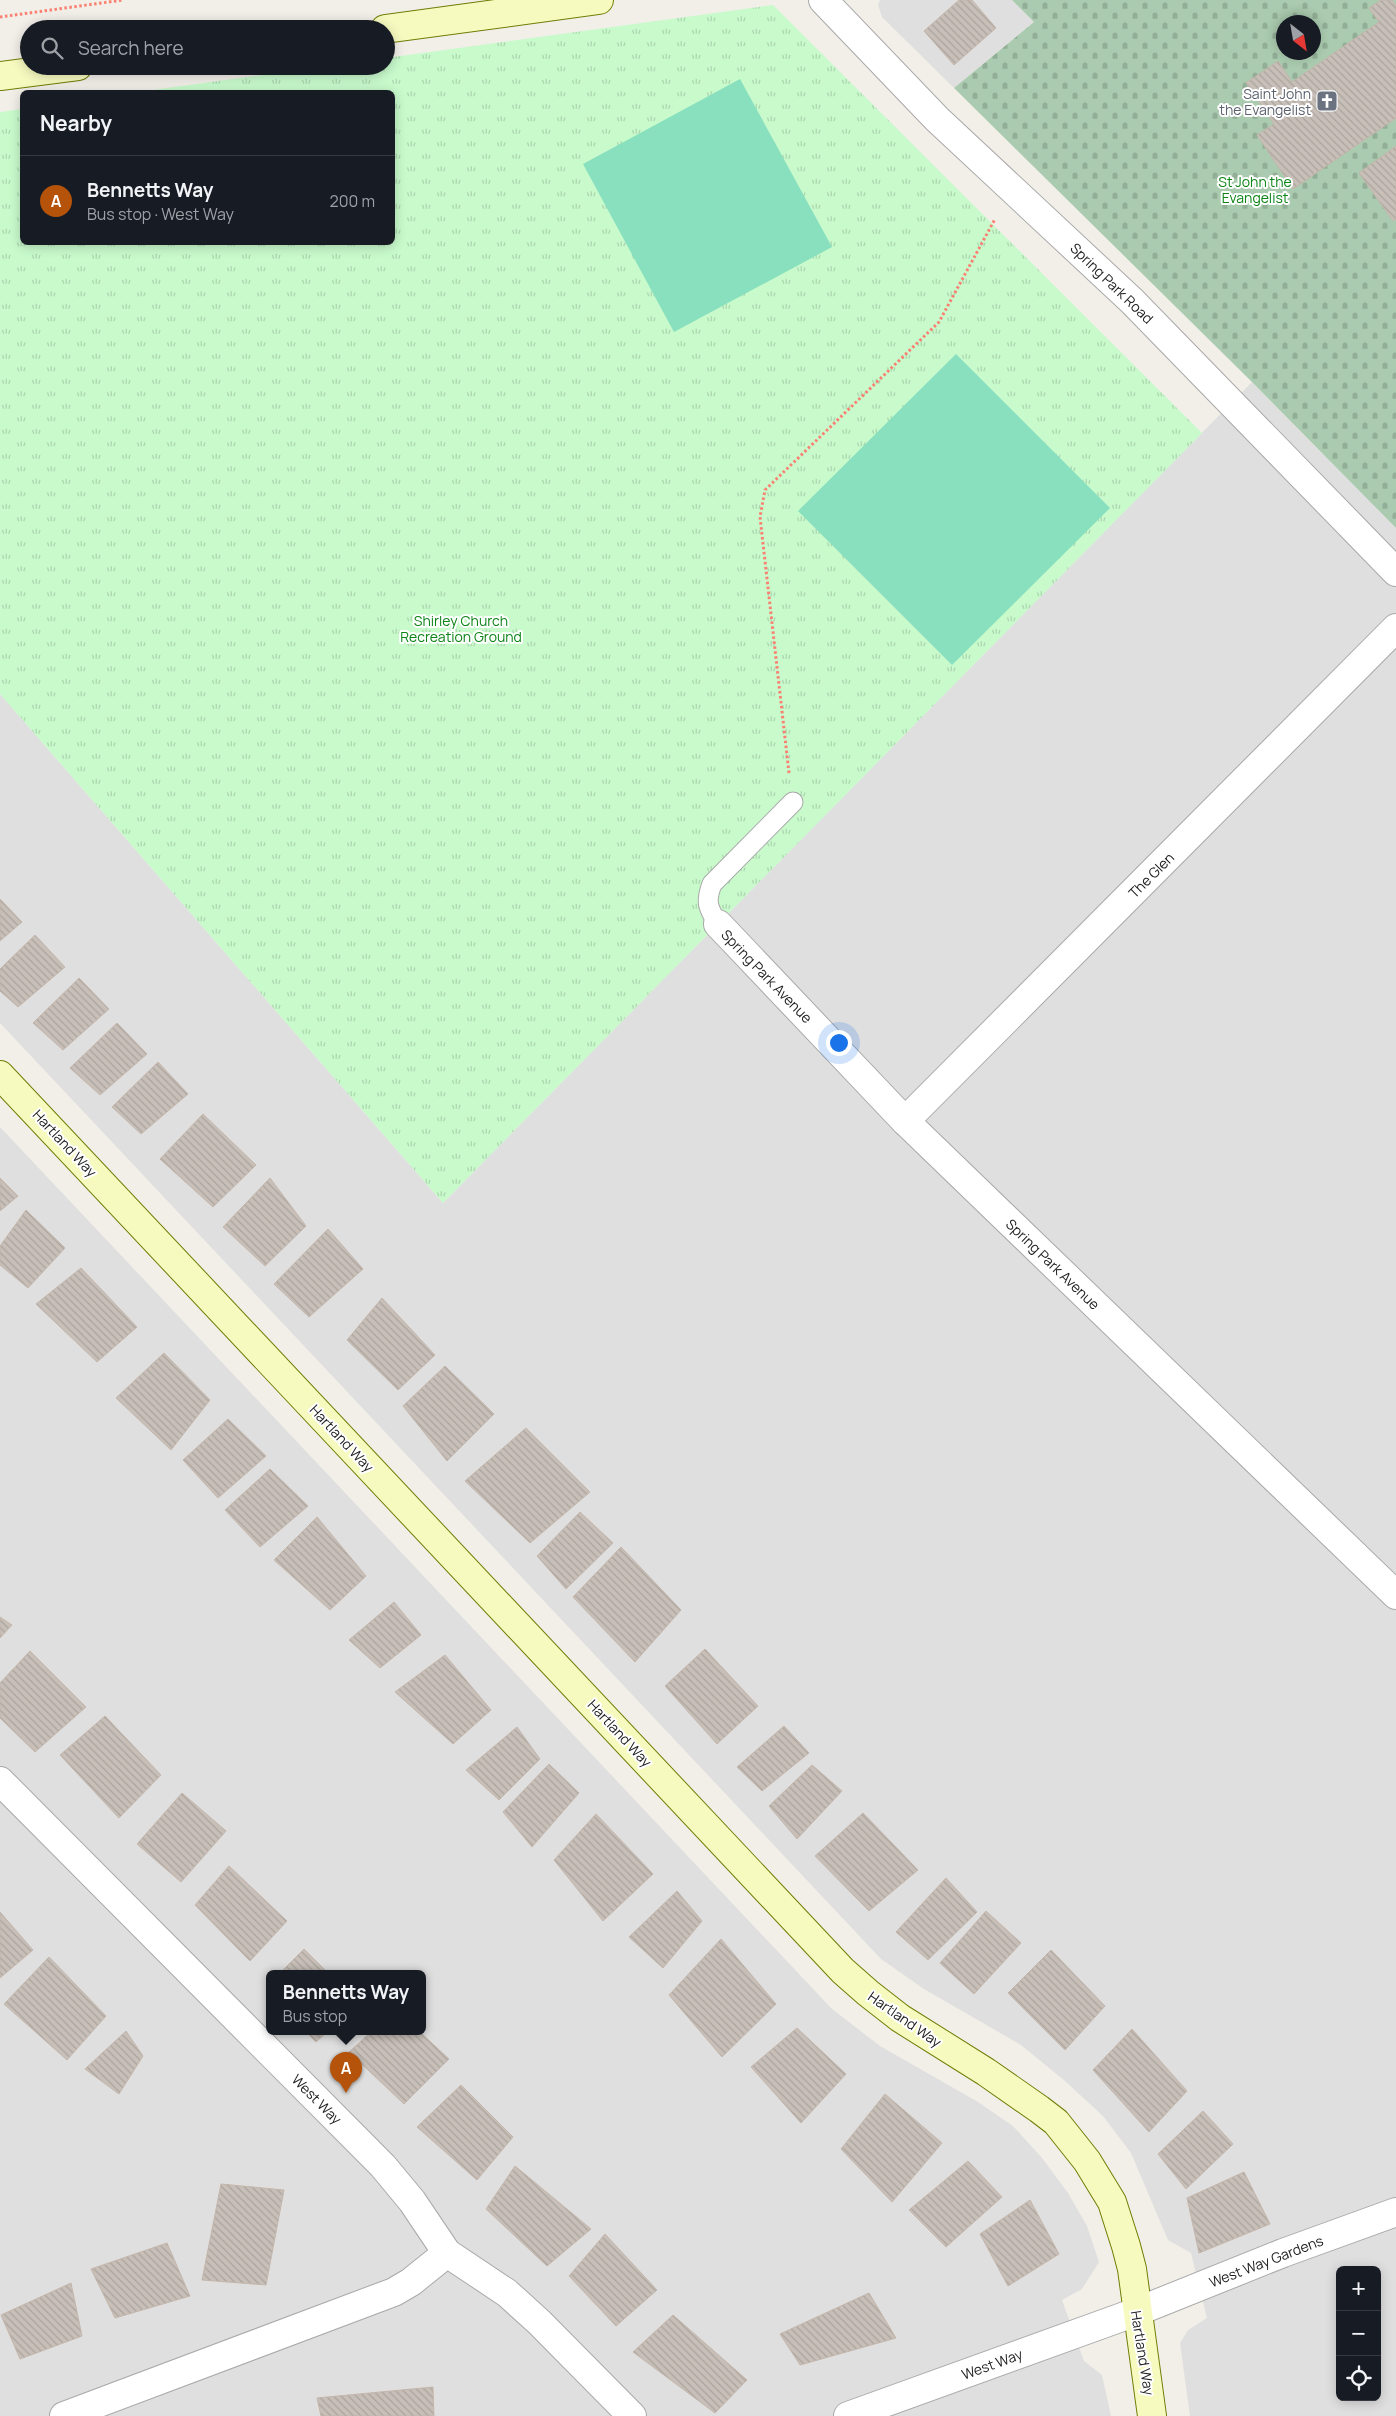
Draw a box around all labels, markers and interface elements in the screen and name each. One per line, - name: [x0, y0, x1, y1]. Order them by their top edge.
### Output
- north arrow: [1276, 15, 1321, 60]
- search box: [20, 20, 395, 75]
- icon: search: [38, 34, 66, 62]
- text: Search here: [78, 35, 184, 61]
- place label: Saint John the Evangelist: [1219, 84, 1311, 119]
- church icon: Saint John the Evangelist: [1315, 89, 1339, 113]
- text: Nearby: [40, 109, 112, 137]
- park label: St John the Evangelist: [1218, 172, 1292, 207]
- text: Bennetts Way: [87, 177, 213, 203]
- text: A: [51, 190, 61, 212]
- text: 200 m: [330, 190, 375, 212]
- text: Bus stop · West Way: [87, 203, 234, 225]
- street label: Spring Park Road: [1066, 238, 1158, 328]
- park label: Shirley Church Recreation Ground: [400, 611, 522, 646]
- street label: The Glen: [1124, 848, 1178, 902]
- street label: Spring Park Avenue: [717, 925, 817, 1027]
- your location: [826, 1030, 852, 1056]
- street label: Hartland Way: [29, 1105, 102, 1181]
- street label: Spring Park Avenue: [1002, 1214, 1104, 1314]
- street label: Hartland Way: [306, 1400, 379, 1476]
- street label: Hartland Way: [584, 1695, 657, 1771]
- popup: [266, 1970, 426, 2035]
- text: Bennetts Way: [283, 1979, 409, 2005]
- street label: Hartland Way: [864, 1987, 946, 2052]
- text: Bus stop: [283, 2005, 347, 2027]
- pin: A: [330, 2052, 362, 2093]
- street label: West Way: [288, 2070, 347, 2129]
- street label: West Way Gardens: [1206, 2231, 1326, 2291]
- map controls: [1336, 2266, 1381, 2401]
- button: +: [1336, 2266, 1381, 2311]
- street label: Hartland Way: [1127, 2309, 1159, 2397]
- button: −: [1336, 2311, 1381, 2356]
- street label: West Way: [959, 2344, 1026, 2384]
- button: locate: [1336, 2356, 1381, 2401]

